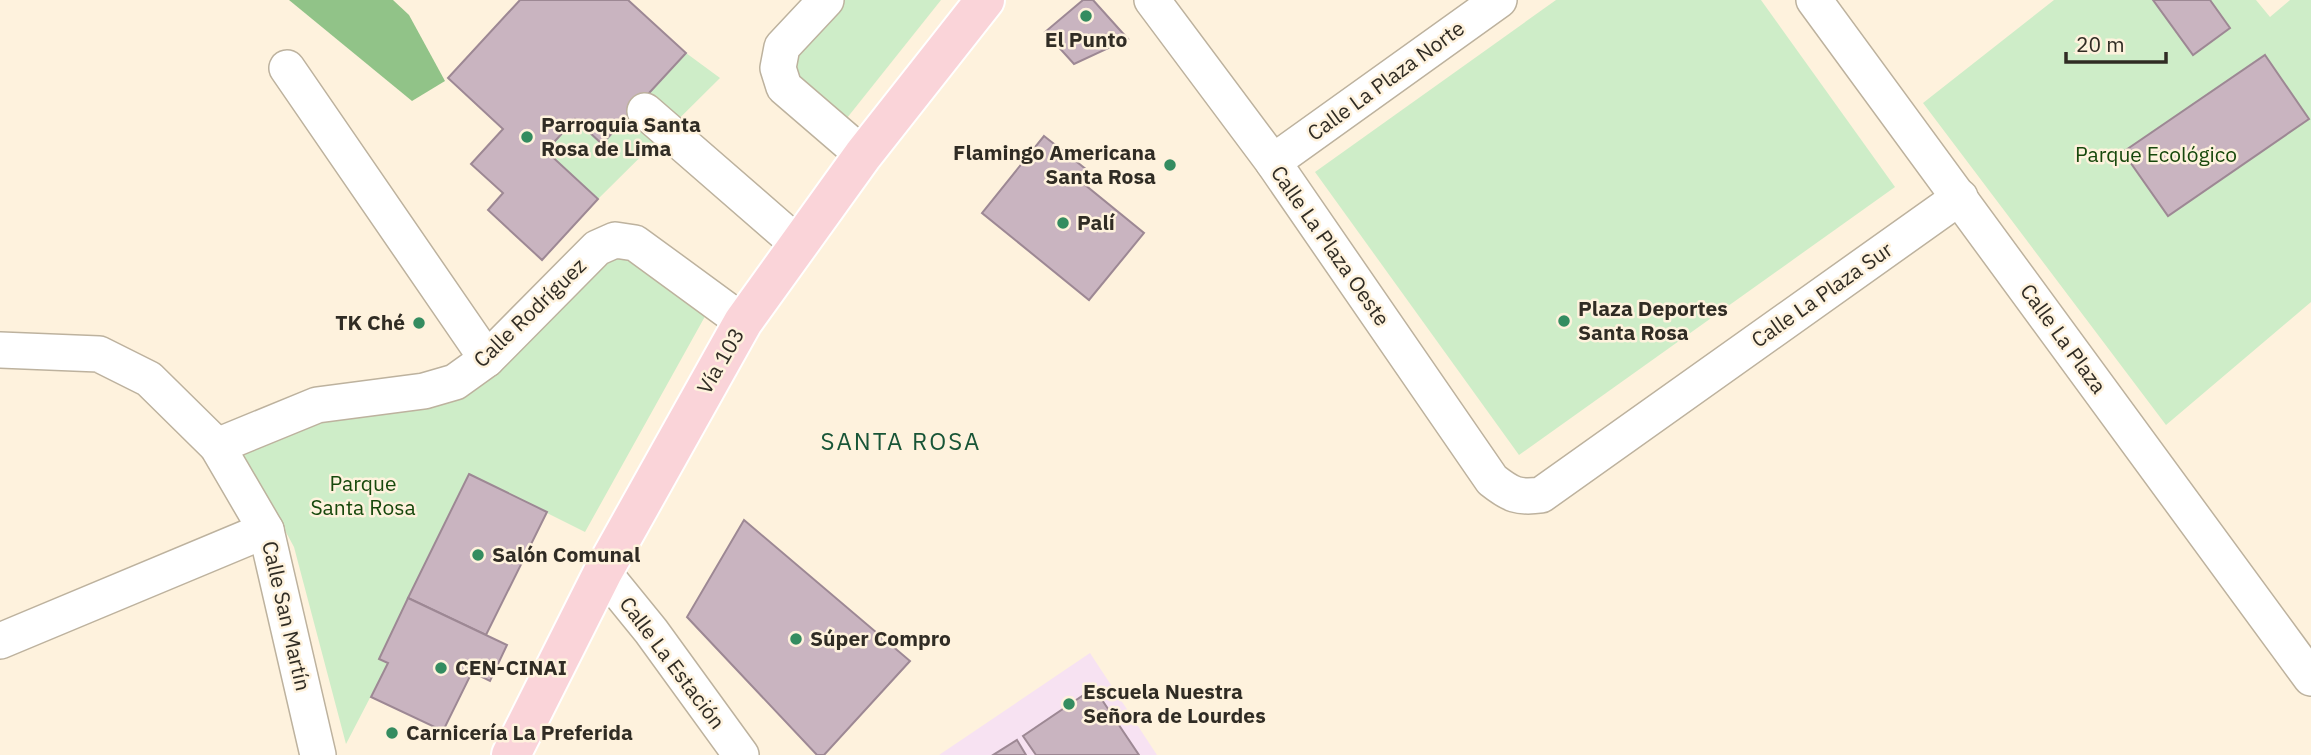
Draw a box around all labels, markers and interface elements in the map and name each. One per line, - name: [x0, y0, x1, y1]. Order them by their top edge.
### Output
- marker: El Punto: [1078, 8, 1094, 24]
- street label: Calle La Plaza Norte: [1301, 14, 1469, 147]
- scale bar: [2066, 21, 2166, 65]
- place label: El Punto: [1045, 25, 1127, 53]
- text: 20 m: [2076, 30, 2125, 58]
- place label: Parroquia Santa Rosa de Lima: [541, 110, 701, 162]
- marker: Parroquia Santa Rosa de Lima: [519, 129, 535, 145]
- place label: Flamingo Americana Santa Rosa: [953, 138, 1156, 190]
- park label: Parque Ecológico: [2075, 140, 2237, 168]
- marker: Flamingo Americana Santa Rosa: [1162, 157, 1178, 173]
- street label: Calle La Plaza Oeste: [1265, 160, 1397, 331]
- place label: Palí: [1077, 208, 1116, 236]
- marker: Palí: [1055, 215, 1071, 231]
- street label: Calle La Plaza Sur: [1745, 235, 1898, 353]
- street label: Calle Rodríguez: [467, 251, 592, 373]
- street label: Calle La Plaza: [2014, 278, 2113, 399]
- place label: Plaza Deportes Santa Rosa: [1578, 294, 1728, 346]
- place label: TK Ché: [335, 308, 405, 336]
- marker: Plaza Deportes Santa Rosa: [1556, 313, 1572, 329]
- marker: TK Ché: [411, 315, 427, 331]
- street label: Vía 103: [690, 322, 750, 399]
- district label: SANTA ROSA: [821, 425, 981, 457]
- park label: Parque Santa Rosa: [310, 469, 416, 521]
- street label: Calle San Martín: [256, 538, 318, 693]
- place label: Salón Comunal: [492, 540, 640, 568]
- marker: Salón Comunal: [470, 547, 486, 563]
- street label: Calle La Estación: [614, 590, 732, 734]
- place label: Súper Compro: [810, 624, 951, 652]
- marker: Súper Compro: [788, 631, 804, 647]
- place label: CEN-CINAI: [455, 653, 567, 681]
- marker: CEN-CINAI: [433, 660, 449, 676]
- place label: Escuela Nuestra Señora de Lourdes: [1083, 677, 1266, 729]
- marker: Escuela Nuestra Señora de Lourdes: [1061, 696, 1077, 712]
- place label: Carnicería La Preferida: [406, 718, 633, 746]
- marker: Carnicería La Preferida: [384, 725, 400, 741]

